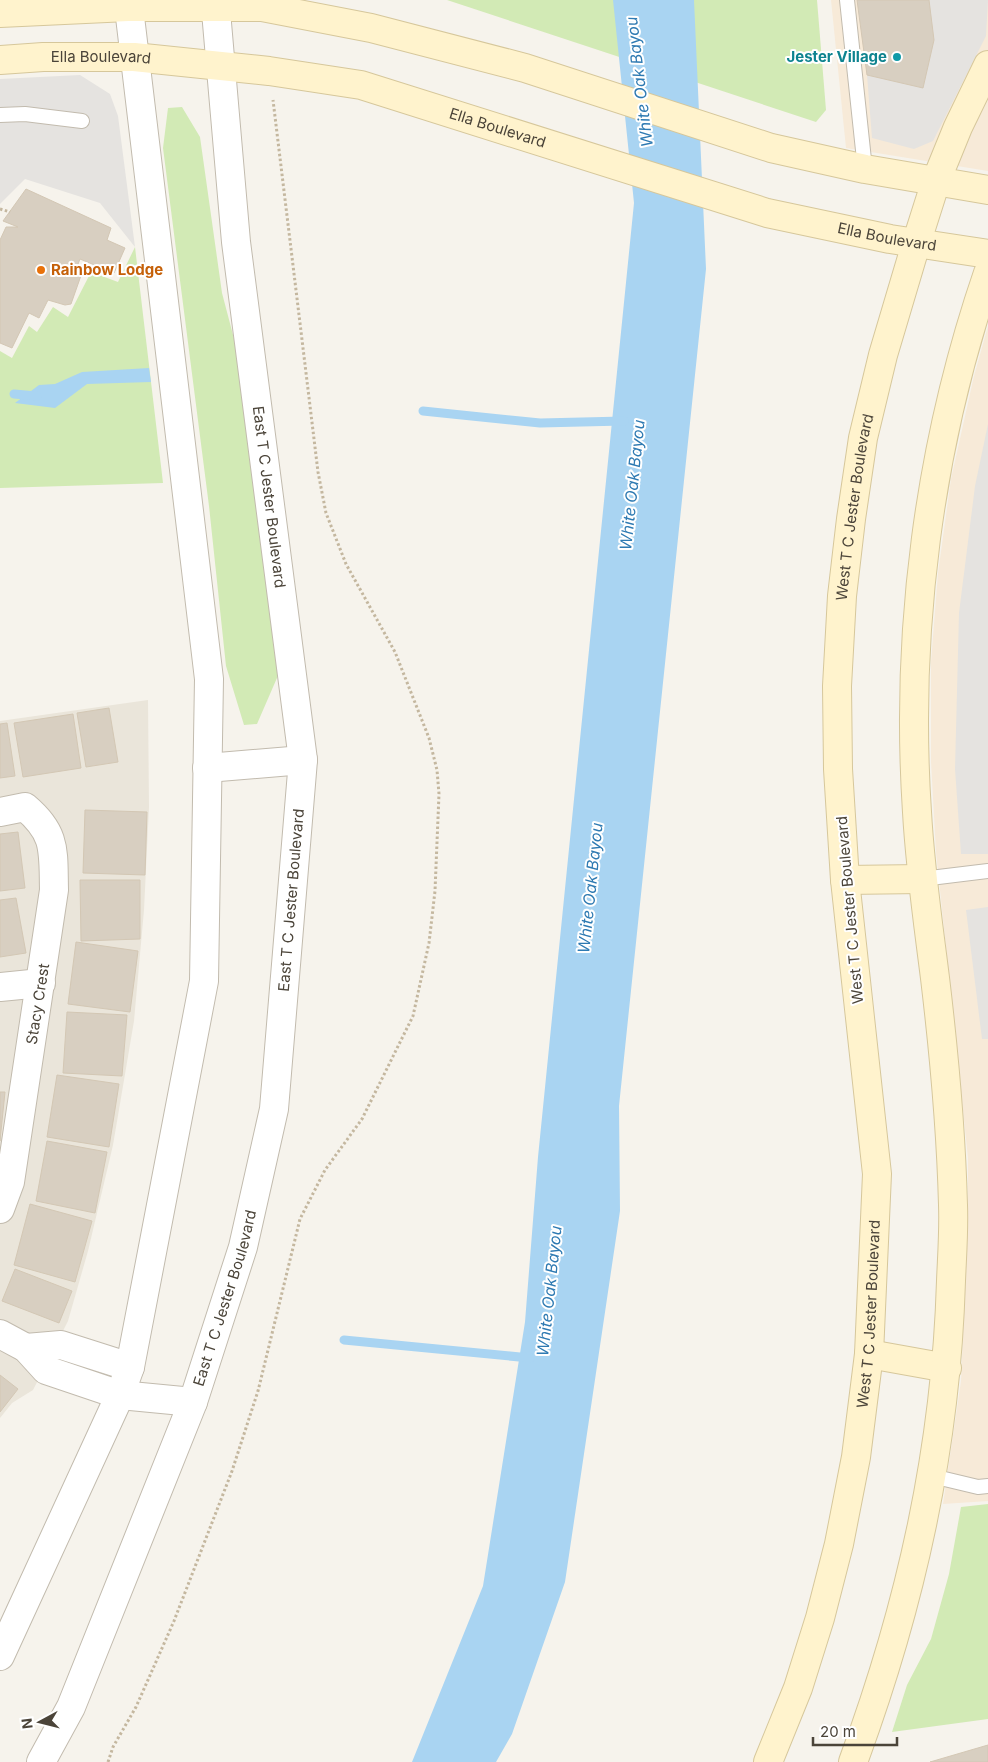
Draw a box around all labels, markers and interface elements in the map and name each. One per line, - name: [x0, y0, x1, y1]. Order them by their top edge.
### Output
- water label: White Oak Bayou: [621, 16, 657, 148]
- street label: Ella Boulevard: [51, 47, 152, 68]
- place label: Jester Village: [786, 47, 887, 66]
- marker: Jester Village: [891, 51, 903, 63]
- street label: Ella Boulevard: [447, 103, 548, 152]
- street label: Ella Boulevard: [836, 218, 938, 255]
- place label: Rainbow Lodge: [51, 260, 163, 279]
- marker: Rainbow Lodge: [35, 264, 47, 276]
- street label: East T C Jester Boulevard: [249, 405, 290, 589]
- street label: West T C Jester Boulevard: [832, 412, 878, 602]
- water label: White Oak Bayou: [615, 419, 649, 551]
- street label: East T C Jester Boulevard: [274, 808, 308, 992]
- street label: West T C Jester Boulevard: [832, 815, 867, 1005]
- water label: White Oak Bayou: [573, 822, 607, 954]
- street label: Stacy Crest: [22, 962, 53, 1046]
- street label: East T C Jester Boulevard: [189, 1208, 260, 1388]
- street label: West T C Jester Boulevard: [852, 1219, 884, 1409]
- water label: White Oak Bayou: [532, 1225, 566, 1357]
- north arrow: [15, 1697, 65, 1747]
- scale bar: [813, 1714, 897, 1746]
- text: N: [18, 1717, 36, 1730]
- text: 20 m: [820, 1722, 856, 1741]

